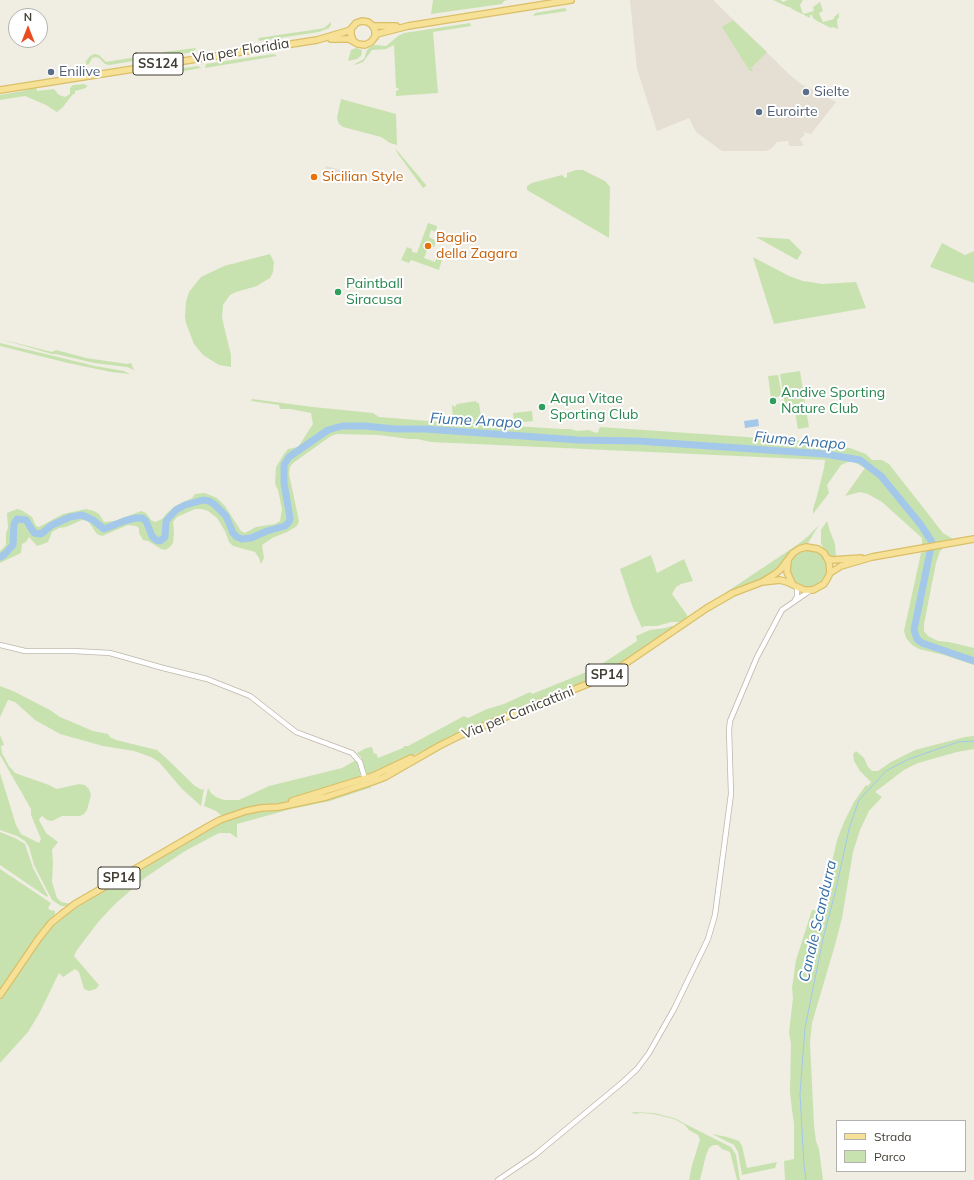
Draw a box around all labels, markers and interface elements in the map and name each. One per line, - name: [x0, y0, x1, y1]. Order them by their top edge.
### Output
- north arrow: [8, 8, 48, 48]
- text: N: [24, 10, 32, 24]
- street label: Via per Floridia: [191, 35, 291, 67]
- road number: SS124: [133, 53, 183, 75]
- place label: Enilive: [59, 64, 100, 80]
- marker: Enilive: [46, 67, 56, 77]
- place label: Sielte: [814, 84, 849, 100]
- marker: Sielte: [801, 87, 811, 97]
- place label: Euroirte: [767, 104, 818, 120]
- marker: Euroirte: [754, 107, 764, 117]
- place label: Sicilian Style: [322, 169, 403, 185]
- marker: Sicilian Style: [309, 172, 319, 182]
- place label: Baglio della Zagara: [436, 230, 518, 262]
- marker: Baglio della Zagara: [423, 241, 433, 251]
- place label: Paintball Siracusa: [346, 276, 403, 308]
- marker: Paintball Siracusa: [333, 287, 343, 297]
- place label: Andive Sporting Nature Club: [781, 385, 885, 418]
- place label: Aqua Vitae Sporting Club: [550, 391, 638, 424]
- marker: Andive Sporting Nature Club: [768, 396, 778, 406]
- marker: Aqua Vitae Sporting Club: [537, 402, 547, 412]
- water label: Fiume Anapo: [429, 410, 523, 432]
- water label: Fiume Anapo: [753, 428, 847, 454]
- road number: SP14: [586, 664, 628, 686]
- street label: Via per Canicattini: [460, 683, 576, 743]
- water label: Canale Scandurra: [795, 858, 841, 984]
- road number: SP14: [98, 867, 140, 889]
- legend: [836, 1120, 966, 1172]
- text: Strada: [874, 1129, 912, 1144]
- text: Parco: [874, 1149, 906, 1164]

